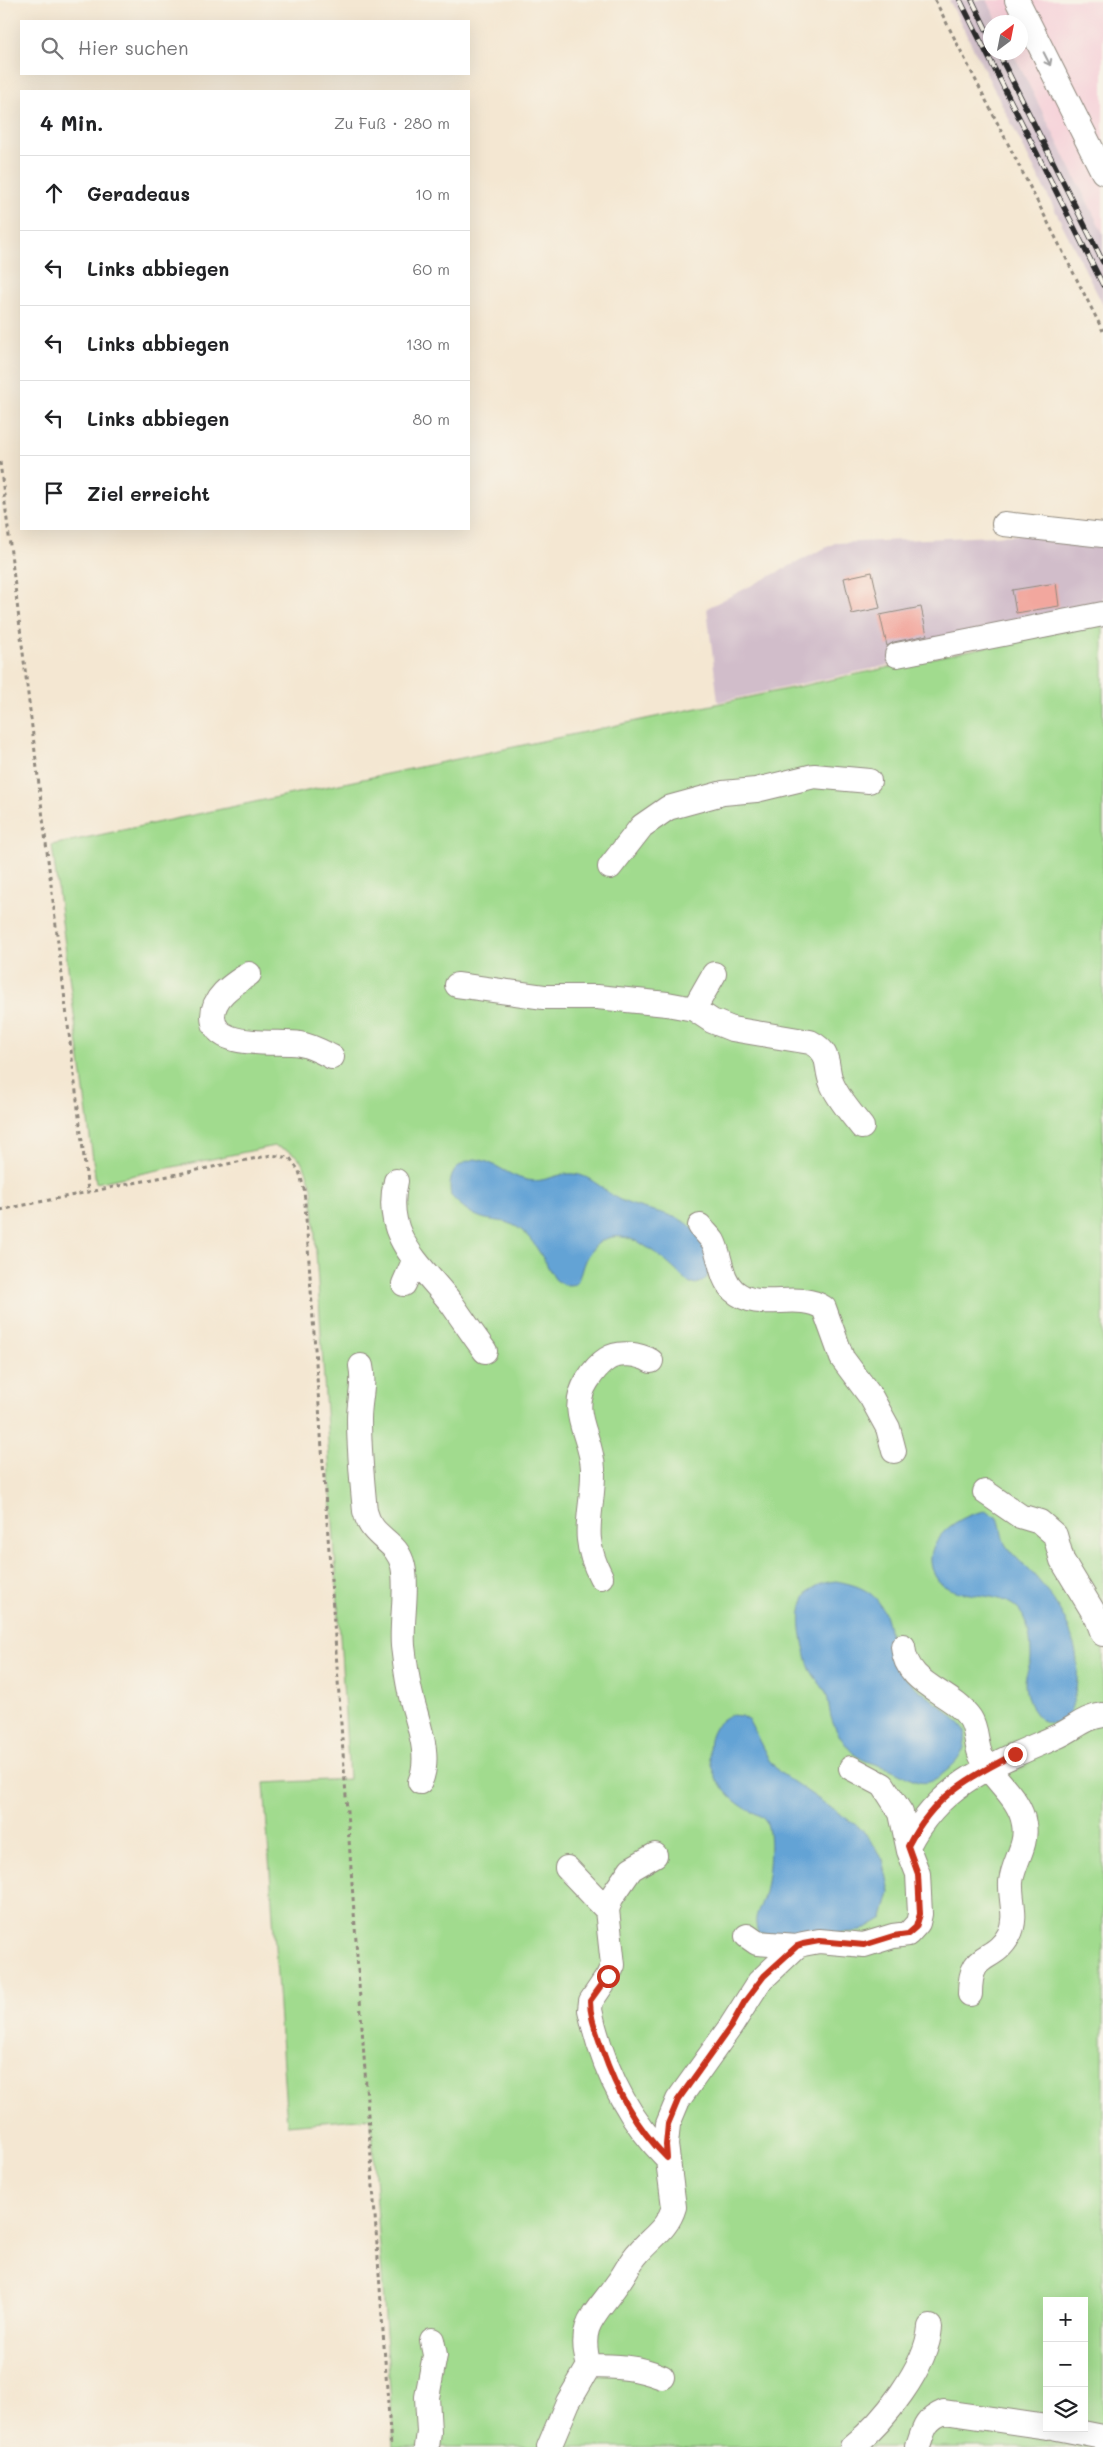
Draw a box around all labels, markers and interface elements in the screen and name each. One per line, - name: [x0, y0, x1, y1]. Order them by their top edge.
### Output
- north arrow: [983, 15, 1028, 60]
- search box: [20, 20, 470, 75]
- icon: search: [38, 34, 66, 62]
- text: Hier suchen: [78, 35, 189, 60]
- one-way arrow: [1043, 51, 1052, 66]
- text: 4 Min.: [40, 109, 103, 136]
- text: Zu Fuß · 280 m: [334, 112, 450, 133]
- icon: ahead: [40, 179, 68, 207]
- text: Geradeaus: [87, 181, 190, 206]
- text: 10 m: [415, 183, 450, 204]
- icon: left: [40, 254, 68, 282]
- text: Links abbiegen: [87, 256, 229, 281]
- text: 60 m: [413, 258, 450, 279]
- icon: left: [40, 329, 68, 357]
- text: Links abbiegen: [87, 331, 229, 356]
- text: 130 m: [406, 333, 450, 354]
- icon: left: [40, 404, 68, 432]
- text: Links abbiegen: [87, 406, 229, 431]
- text: 80 m: [413, 408, 450, 429]
- icon: arrive: [40, 479, 68, 507]
- text: Ziel erreicht: [87, 481, 210, 506]
- route end: [1004, 1743, 1027, 1766]
- route start: [597, 1965, 620, 1988]
- map controls: [1043, 2297, 1088, 2432]
- button: +: [1043, 2297, 1088, 2342]
- button: −: [1043, 2342, 1088, 2387]
- button: layers: [1043, 2387, 1088, 2432]

